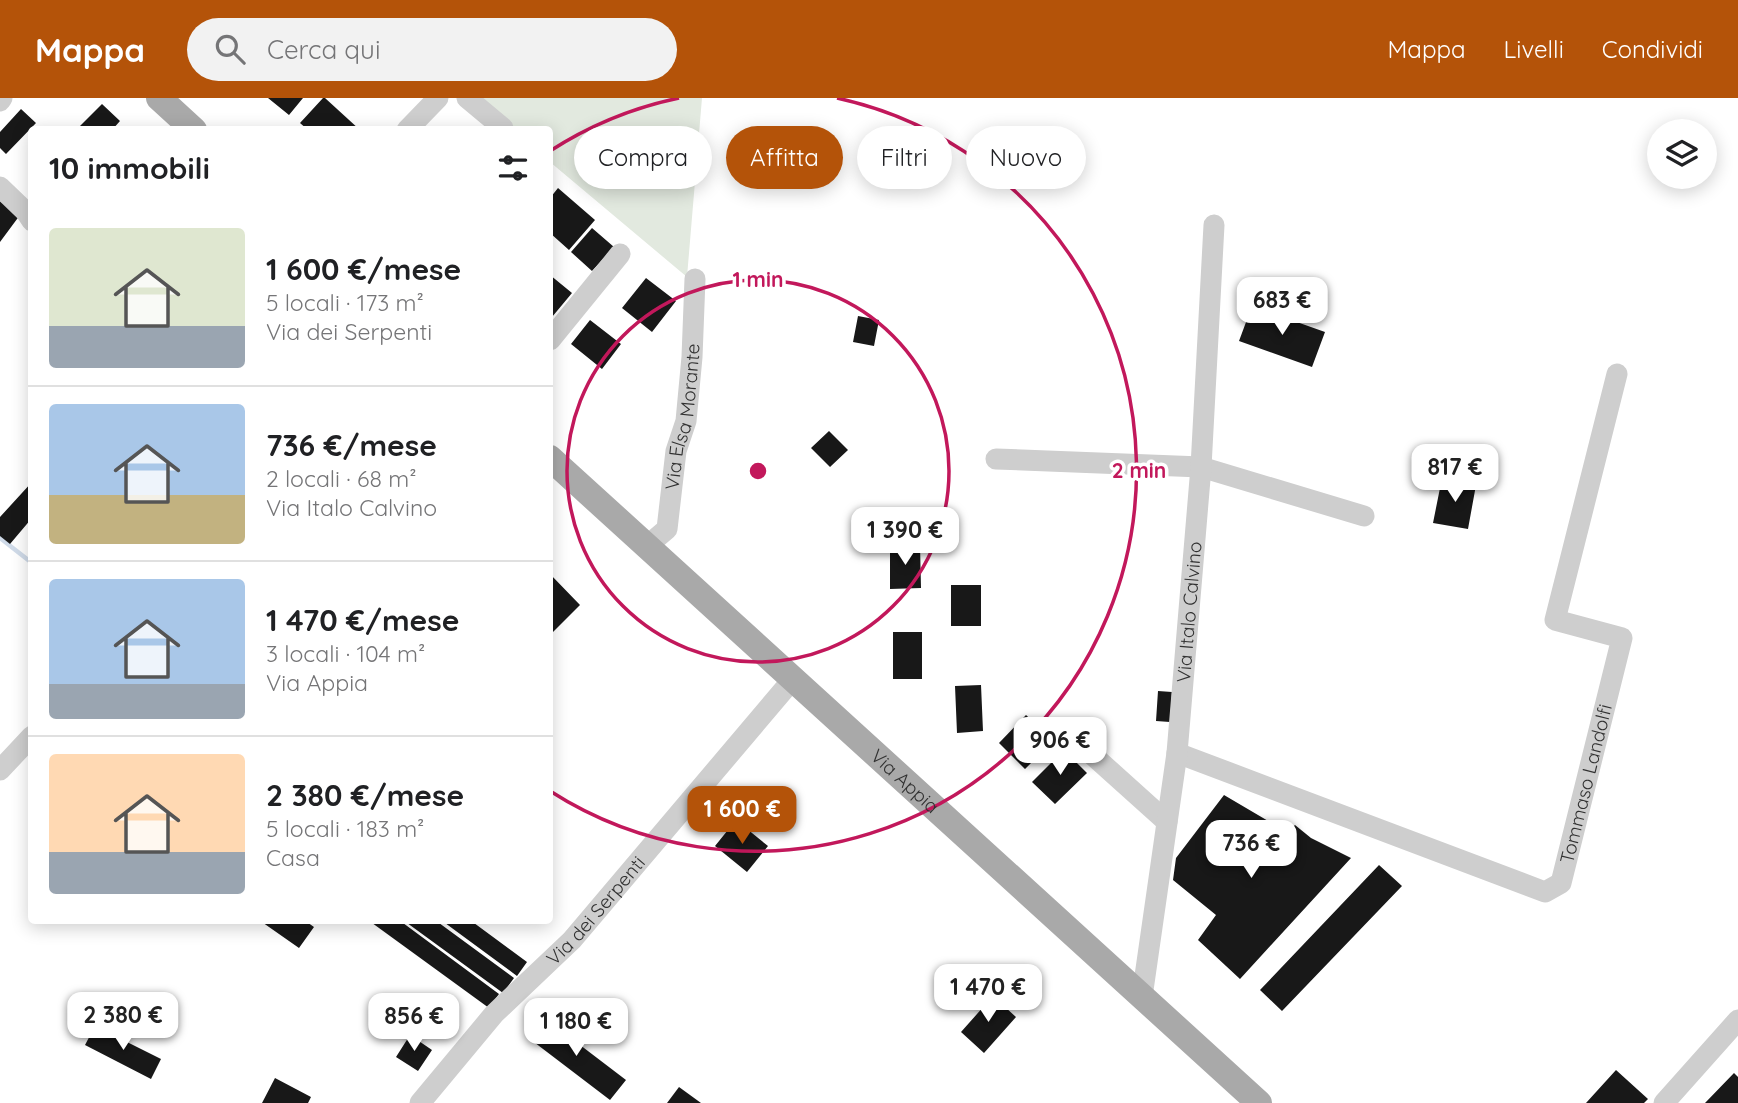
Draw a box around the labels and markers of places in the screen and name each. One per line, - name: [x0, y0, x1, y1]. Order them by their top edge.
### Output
- pin: 683 €: [1233, 278, 1331, 337]
- pin: 817 €: [1406, 444, 1504, 504]
- centre of rings: [746, 459, 770, 483]
- pin: 1 390 €: [840, 508, 970, 567]
- pin: 906 €: [1011, 718, 1109, 777]
- pin: 1 600 €: [677, 786, 807, 846]
- pin: 736 €: [1202, 820, 1300, 880]
- pin: 1 470 €: [923, 964, 1053, 1024]
- pin: 2 380 €: [58, 992, 188, 1052]
- pin: 856 €: [365, 993, 463, 1053]
- pin: 1 180 €: [511, 998, 641, 1058]

